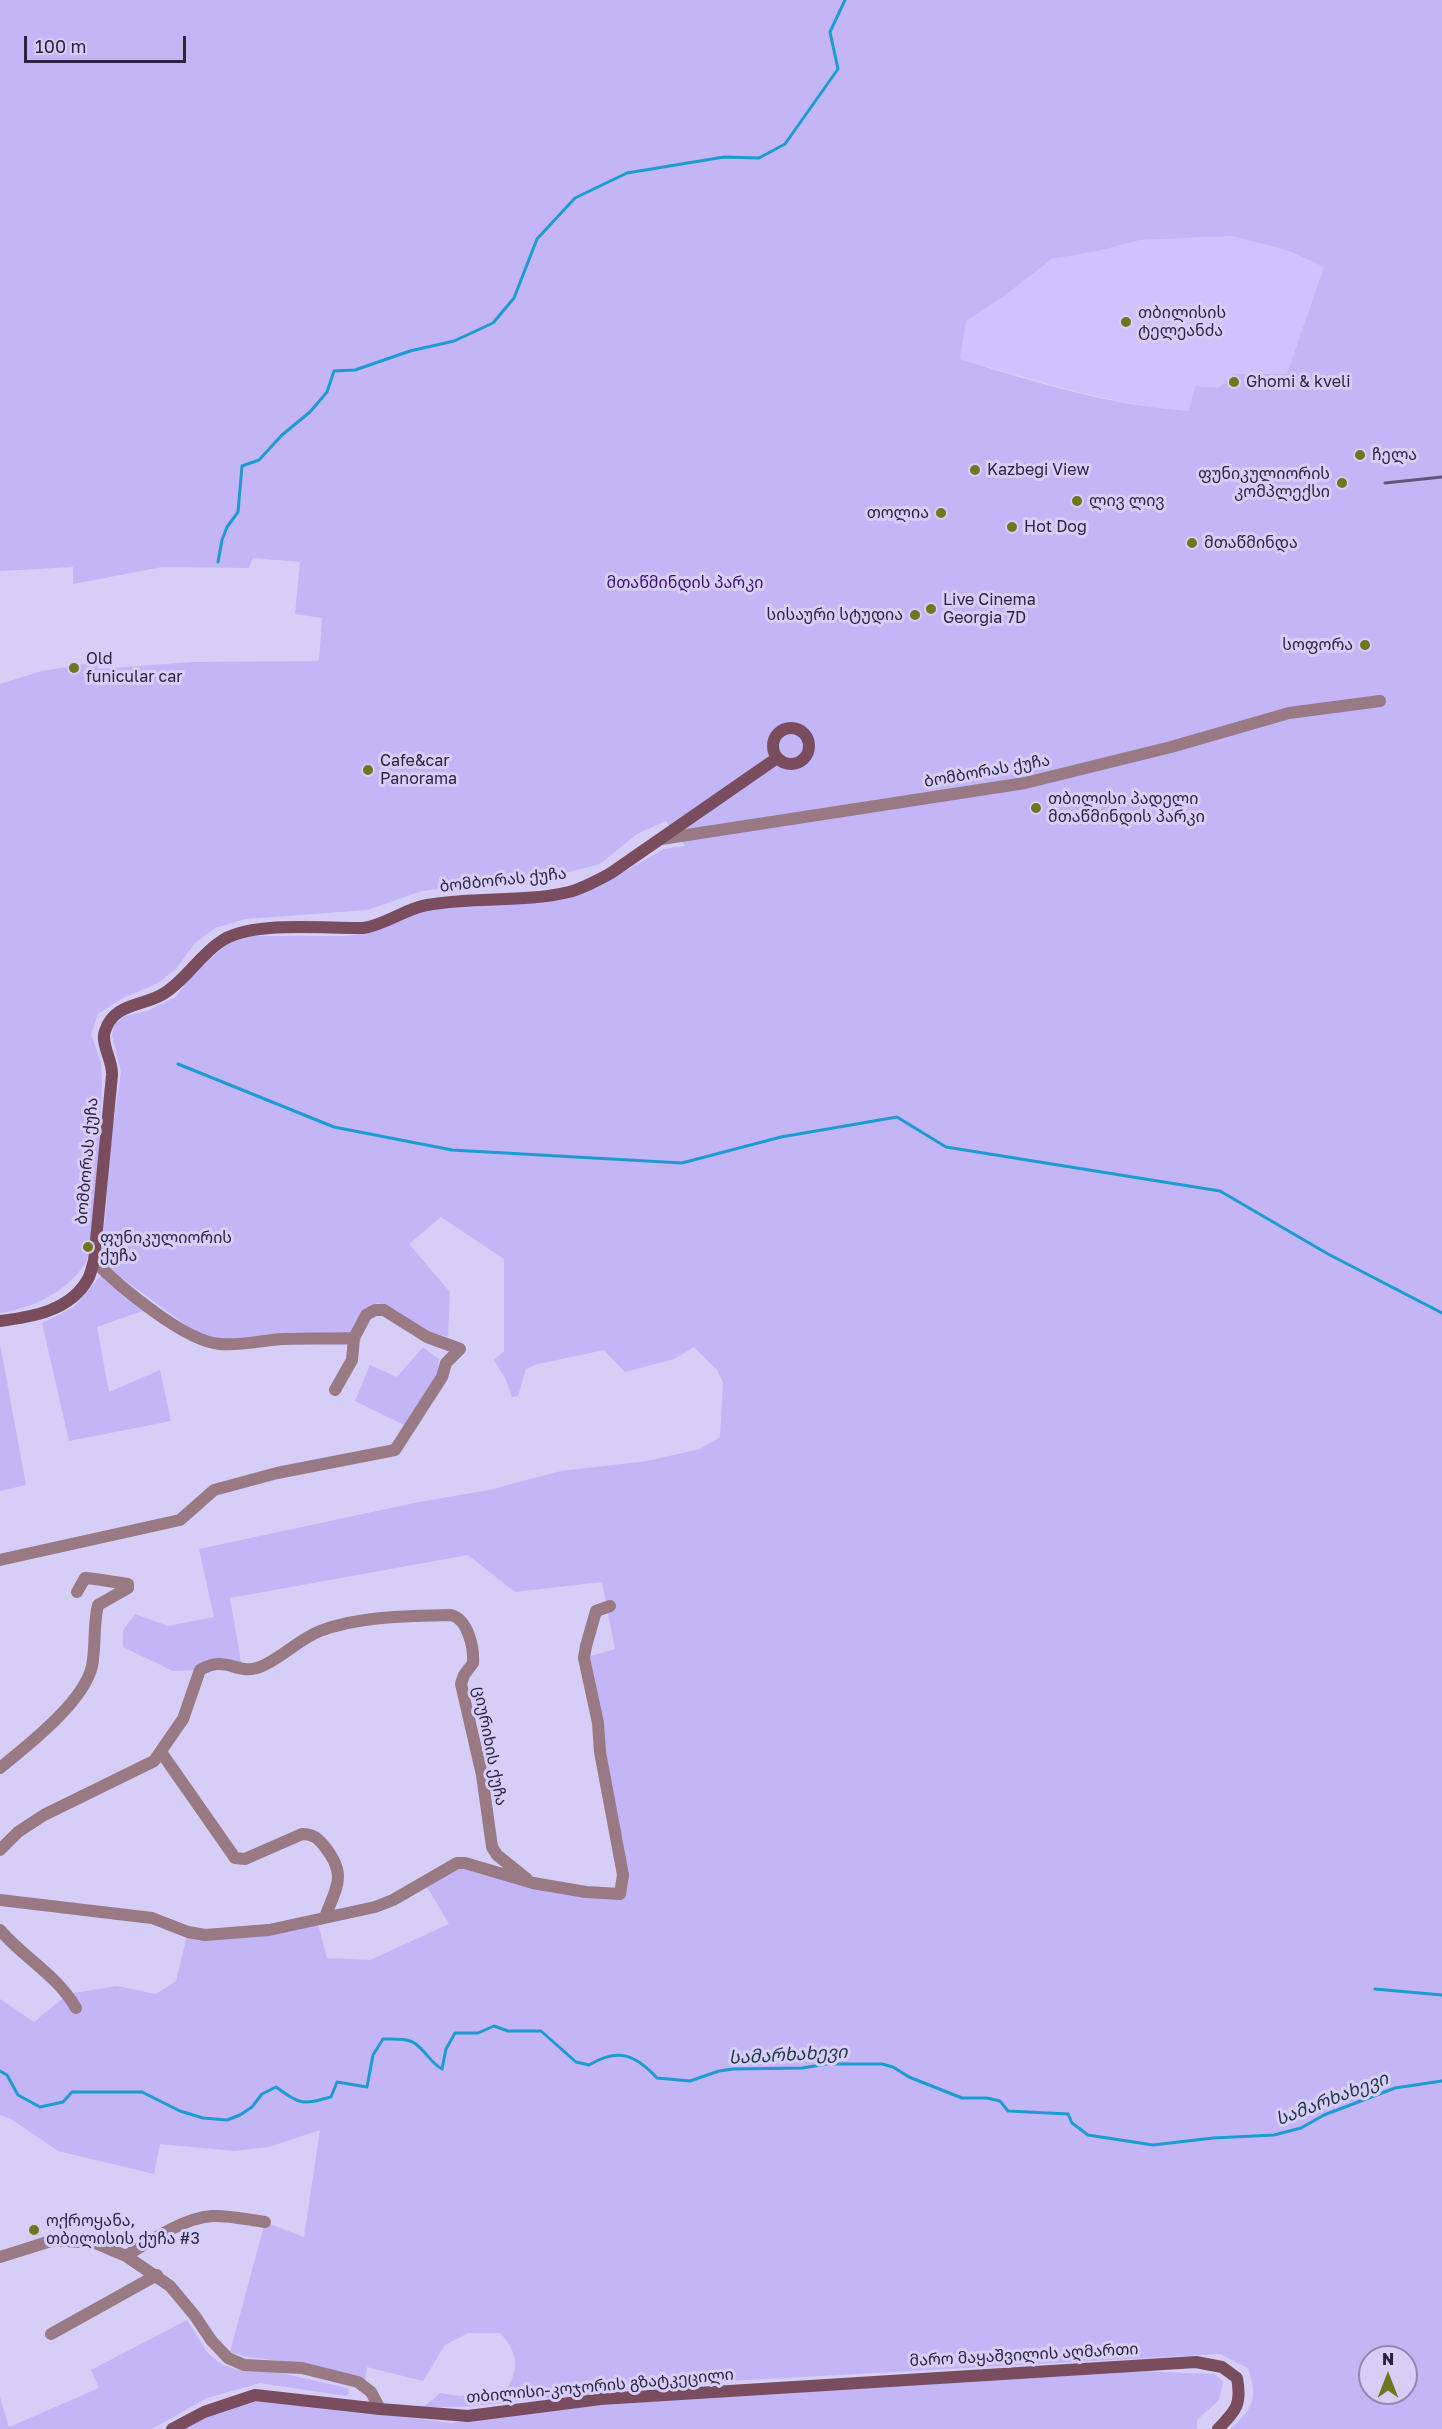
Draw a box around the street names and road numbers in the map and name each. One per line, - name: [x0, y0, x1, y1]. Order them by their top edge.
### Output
- street label: ბომბორას ქუჩა: [923, 750, 1051, 792]
- street label: ბომბორას ქუჩა: [439, 864, 567, 896]
- street label: ბომბორას ქუჩა: [72, 1097, 102, 1225]
- street label: ციურიხის ქუჩა: [469, 1685, 511, 1807]
- street label: მარო მაყაშვილის აღმართი: [909, 2339, 1139, 2371]
- street label: თბილისი-კოჯორის გზატკეცილი: [465, 2365, 735, 2407]

